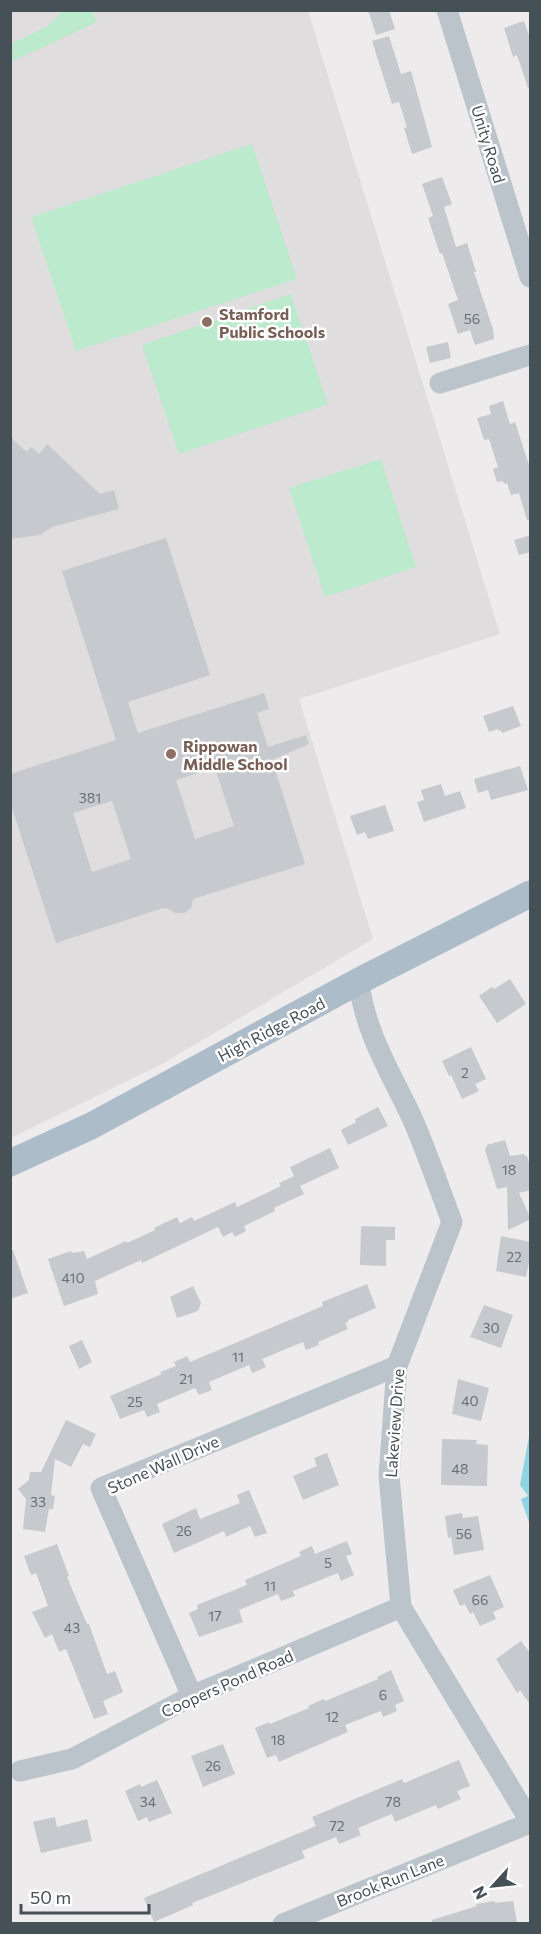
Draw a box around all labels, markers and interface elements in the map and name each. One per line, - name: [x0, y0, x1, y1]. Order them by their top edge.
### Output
- street label: Unity Road: [468, 103, 510, 185]
- place label: Stamford Public Schools: [219, 304, 325, 341]
- house number: 56: [464, 310, 480, 327]
- marker: Stamford Public Schools: [200, 315, 214, 329]
- place label: Rippowan Middle School: [183, 736, 288, 773]
- marker: Rippowan Middle School: [164, 747, 178, 761]
- house number: 381: [79, 789, 101, 806]
- street label: High Ridge Road: [214, 993, 328, 1065]
- house number: 2: [461, 1064, 469, 1081]
- house number: 18: [502, 1161, 516, 1178]
- house number: 22: [506, 1248, 522, 1265]
- house number: 410: [61, 1269, 85, 1286]
- house number: 30: [482, 1319, 500, 1336]
- house number: 11: [232, 1348, 244, 1365]
- street label: Lakeview Drive: [381, 1368, 407, 1478]
- house number: 21: [179, 1370, 193, 1387]
- house number: 40: [461, 1392, 479, 1409]
- house number: 25: [127, 1393, 143, 1410]
- street label: Stone Wall Drive: [105, 1431, 221, 1497]
- house number: 48: [452, 1460, 468, 1477]
- house number: 33: [30, 1493, 46, 1510]
- house number: 26: [176, 1522, 192, 1539]
- house number: 56: [456, 1525, 472, 1542]
- house number: 5: [324, 1554, 332, 1571]
- house number: 11: [264, 1577, 276, 1594]
- house number: 66: [472, 1591, 489, 1608]
- house number: 17: [208, 1607, 222, 1624]
- house number: 43: [64, 1619, 80, 1636]
- street label: Coopers Pond Road: [158, 1645, 296, 1721]
- house number: 6: [379, 1686, 387, 1703]
- house number: 12: [325, 1708, 339, 1725]
- house number: 18: [271, 1731, 285, 1748]
- house number: 26: [205, 1757, 221, 1774]
- house number: 34: [140, 1793, 157, 1810]
- house number: 78: [385, 1793, 401, 1810]
- house number: 72: [329, 1817, 345, 1834]
- street label: Brook Run Lane: [333, 1850, 447, 1910]
- north arrow: [463, 1856, 523, 1916]
- scale bar: [21, 1877, 148, 1915]
- text: N: [468, 1883, 490, 1903]
- text: 50 m: [30, 1886, 71, 1908]

